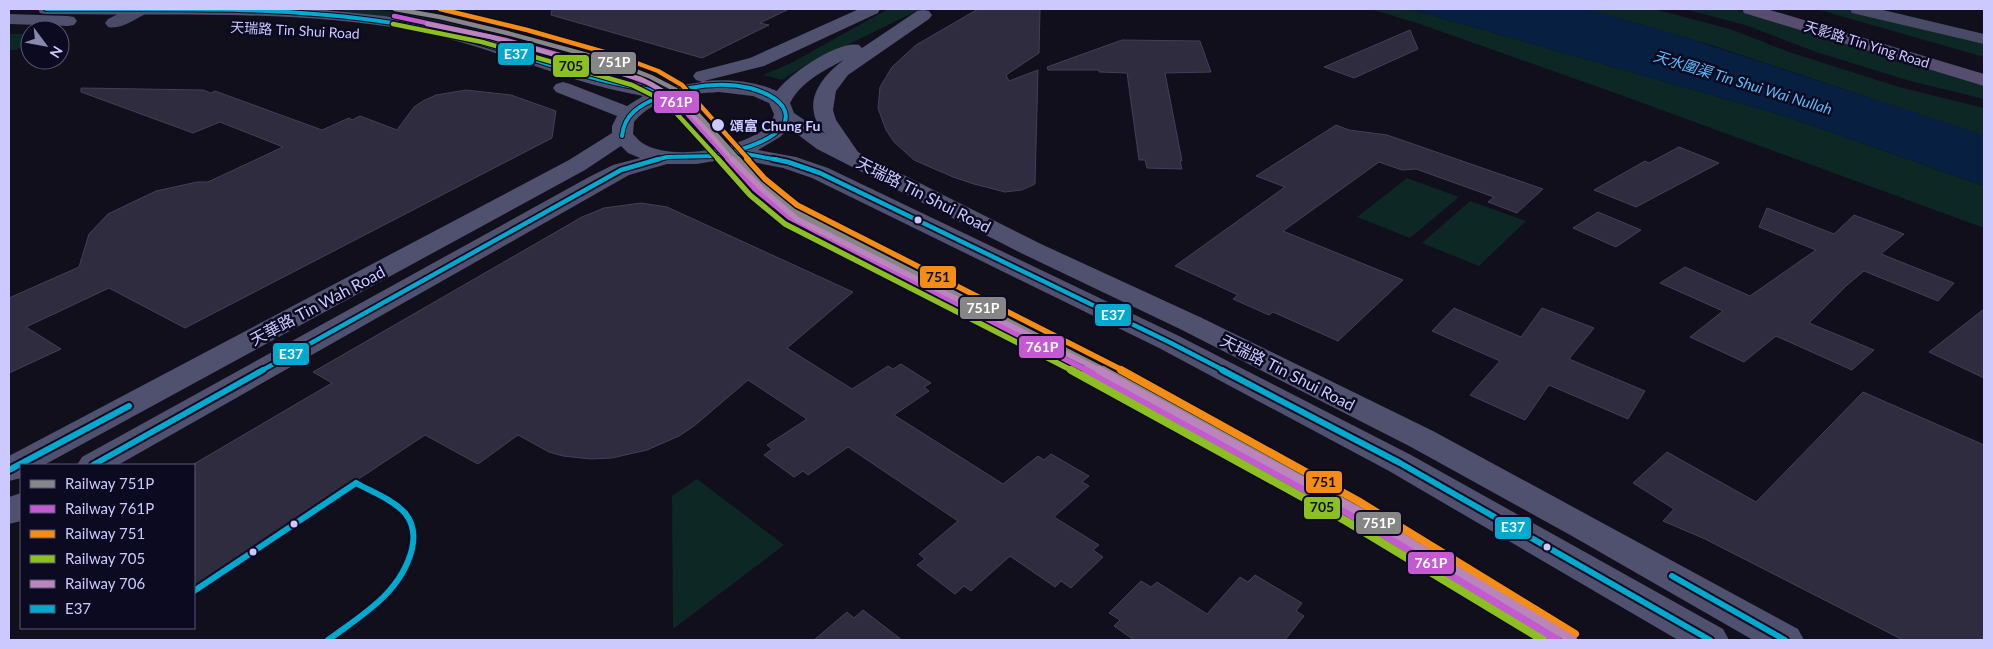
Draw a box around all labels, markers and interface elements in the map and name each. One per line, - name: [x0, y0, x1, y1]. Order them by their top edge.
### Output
- street label: 天影路 Tin Ying Road: [1802, 17, 1932, 71]
- street label: 天瑞路 Tin Shui Road: [230, 18, 360, 42]
- north arrow: [20, 20, 70, 70]
- line badge: E37: [497, 42, 535, 66]
- text: N: [46, 43, 67, 61]
- text: E37: [504, 45, 528, 62]
- water label: 天水圍渠 Tin Shui Wai Nullah: [1652, 46, 1834, 118]
- line badge: 751P: [590, 51, 637, 75]
- text: 751P: [597, 53, 631, 70]
- line badge: 705: [552, 54, 590, 78]
- text: 705: [559, 57, 583, 74]
- line badge: 761P: [653, 90, 700, 114]
- text: 761P: [659, 93, 693, 110]
- marker: 頌富 Chung Fu: [710, 117, 726, 133]
- place label: 頌富 Chung Fu: [729, 117, 821, 134]
- street label: 天瑞路 Tin Shui Road: [854, 152, 994, 236]
- unlabelled marker: [913, 215, 923, 225]
- street label: 天華路 Tin Wah Road: [246, 261, 388, 349]
- line badge: 751: [919, 265, 957, 289]
- text: 751: [926, 268, 950, 285]
- line badge: 751P: [959, 296, 1007, 320]
- text: 751P: [966, 299, 1000, 316]
- line badge: E37: [1094, 303, 1132, 327]
- text: E37: [1101, 306, 1125, 323]
- street label: 天瑞路 Tin Shui Road: [1218, 330, 1358, 414]
- line badge: 761P: [1018, 335, 1065, 359]
- text: 761P: [1025, 338, 1059, 355]
- line badge: E37: [272, 342, 310, 366]
- text: E37: [279, 345, 303, 362]
- legend: [20, 464, 195, 629]
- line badge: 751: [1305, 470, 1343, 494]
- text: 751: [1312, 473, 1336, 490]
- text: Railway 751P: [65, 474, 154, 492]
- line badge: 705: [1303, 496, 1341, 520]
- text: 705: [1310, 498, 1334, 515]
- text: Railway 761P: [65, 499, 154, 517]
- line badge: 751P: [1355, 511, 1402, 535]
- text: 751P: [1362, 514, 1396, 531]
- line badge: E37: [1494, 516, 1532, 540]
- text: E37: [1501, 518, 1525, 535]
- unlabelled marker: [289, 519, 299, 529]
- text: Railway 751: [65, 524, 145, 542]
- unlabelled marker: [1542, 542, 1552, 552]
- unlabelled marker: [248, 547, 258, 557]
- text: Railway 705: [65, 549, 145, 567]
- line badge: 761P: [1407, 551, 1455, 575]
- text: 761P: [1414, 554, 1448, 571]
- text: Railway 706: [65, 574, 145, 592]
- text: E37: [65, 599, 91, 617]

